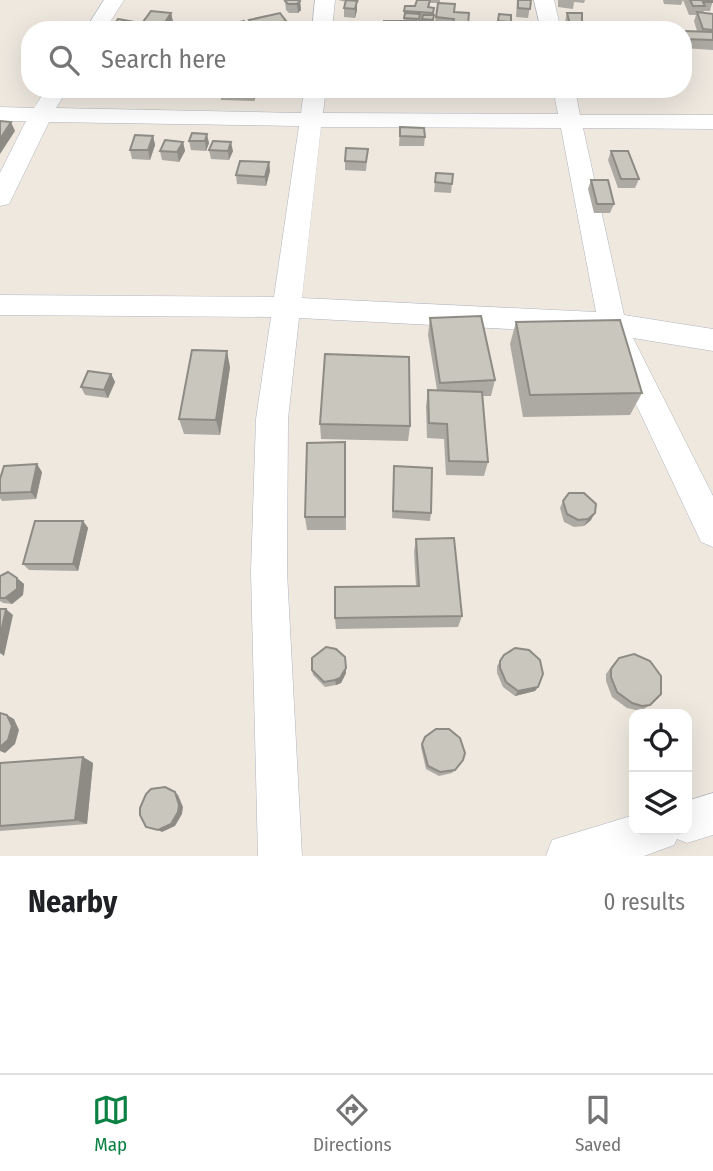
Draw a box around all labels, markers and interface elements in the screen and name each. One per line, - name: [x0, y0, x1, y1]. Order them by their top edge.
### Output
- search box: [21, 21, 692, 98]
- icon: search: [45, 41, 83, 79]
- text: Search here: [101, 44, 226, 75]
- map controls: [629, 709, 692, 835]
- button: locate: [629, 709, 692, 772]
- button: layers: [629, 772, 692, 835]
- text: Nearby: [28, 884, 117, 920]
- text: 0 results: [604, 888, 685, 916]
- tab: Map: [92, 1091, 130, 1156]
- tab: Directions: [313, 1091, 392, 1156]
- tab: Saved: [575, 1091, 621, 1156]

